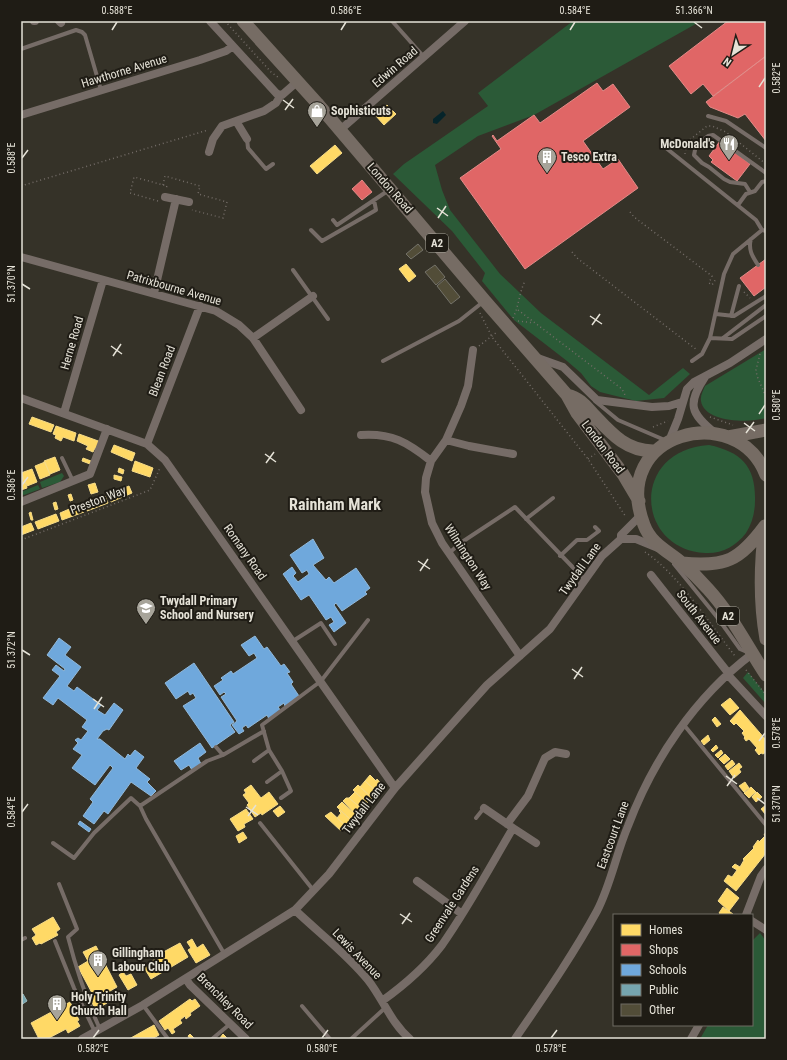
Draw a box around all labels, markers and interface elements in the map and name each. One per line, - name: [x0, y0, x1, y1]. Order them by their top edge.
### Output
- text: 0.588°E: [101, 5, 133, 16]
- text: 0.586°E: [330, 5, 362, 16]
- text: 0.584°E: [559, 5, 591, 16]
- text: 51.366°N: [675, 5, 713, 16]
- north arrow: [713, 34, 753, 74]
- street label: Edwin Road: [370, 44, 420, 90]
- street label: Hawthorne Avenue: [80, 51, 169, 91]
- text: N: [721, 54, 734, 69]
- text: 0.582°E: [771, 62, 782, 94]
- shop icon: Sophisticuts: [306, 100, 328, 128]
- place label: Sophisticuts: [331, 104, 392, 118]
- restaurant icon: McDonald's: [718, 133, 740, 161]
- place label: McDonald's: [660, 137, 716, 151]
- text: 0.588°E: [6, 142, 17, 174]
- building icon: Tesco Extra: [536, 146, 558, 174]
- place label: Tesco Extra: [561, 150, 617, 164]
- street label: London Road: [364, 160, 416, 216]
- road number: A2: [426, 234, 448, 252]
- text: 51.370°N: [6, 265, 17, 303]
- street label: Patrixbourne Avenue: [125, 268, 223, 308]
- street label: Herne Road: [58, 315, 86, 371]
- street label: Blean Road: [146, 344, 178, 398]
- text: 0.580°E: [771, 389, 782, 421]
- street label: London Road: [579, 418, 627, 476]
- text: 0.586°E: [6, 469, 17, 501]
- street label: Preston Way: [68, 483, 128, 517]
- district label: Rainham Mark: [289, 495, 381, 514]
- street label: Romany Road: [221, 521, 269, 583]
- street label: Wilmington Way: [441, 521, 495, 593]
- street label: Twydall Lane: [556, 540, 604, 598]
- street label: South Avenue: [674, 587, 725, 647]
- place label: Twydall Primary School and Nursery: [160, 594, 254, 622]
- school or university icon: Twydall Primary School and Nursery: [135, 597, 157, 625]
- road number: A2: [717, 607, 739, 625]
- text: 51.372°N: [6, 631, 17, 669]
- text: 0.578°E: [771, 717, 782, 749]
- street label: Twydall Lane: [340, 779, 389, 837]
- text: 51.370°N: [771, 785, 782, 823]
- text: 0.584°E: [6, 796, 17, 828]
- street label: Eastcourt Lane: [594, 799, 632, 871]
- street label: Greenvale Gardens: [422, 863, 482, 945]
- legend: [613, 914, 753, 1026]
- text: Homes: [649, 923, 683, 937]
- street label: Lewis Avenue: [330, 926, 385, 982]
- text: Shops: [649, 943, 678, 957]
- place label: Gillingham Labour Club: [112, 946, 170, 974]
- building icon: Gillingham Labour Club: [87, 949, 109, 977]
- text: Schools: [649, 963, 687, 977]
- street label: Brenchley Road: [194, 970, 256, 1032]
- text: Public: [649, 983, 679, 997]
- place label: Holy Trinity Church Hall: [71, 990, 127, 1018]
- building icon: Holy Trinity Church Hall: [46, 993, 68, 1021]
- text: Other: [649, 1003, 675, 1017]
- text: 0.582°E: [77, 1043, 109, 1054]
- text: 0.580°E: [306, 1043, 338, 1054]
- text: 0.578°E: [535, 1043, 567, 1054]

